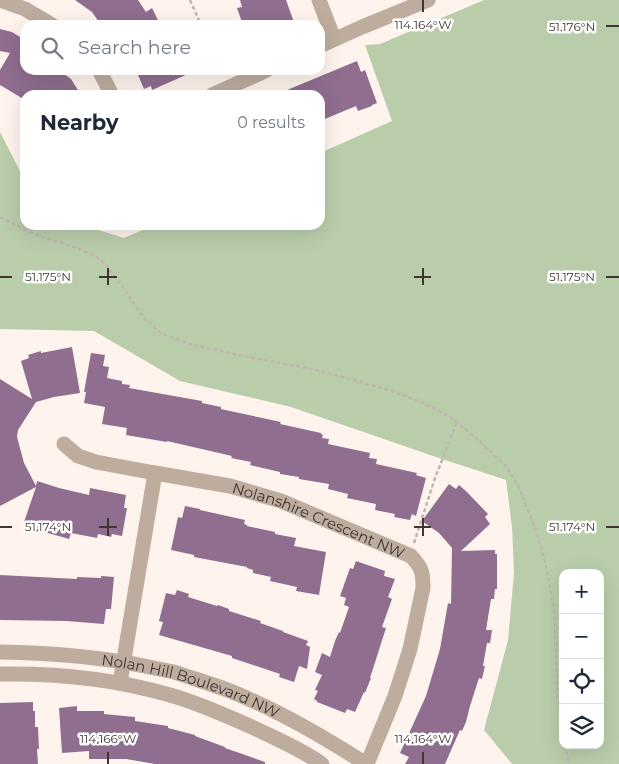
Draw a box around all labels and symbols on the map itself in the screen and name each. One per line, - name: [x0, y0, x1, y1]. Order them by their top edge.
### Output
- text: 114.164°W: [394, 17, 452, 32]
- text: 51.176°N: [549, 19, 595, 34]
- text: 51.175°N: [25, 269, 71, 284]
- text: 51.175°N: [549, 269, 595, 284]
- street label: Nolanshire Crescent NW: [230, 478, 408, 562]
- text: 51.174°N: [25, 519, 71, 534]
- text: 51.174°N: [549, 519, 595, 534]
- street label: Nolan Hill Boulevard NW: [100, 649, 283, 722]
- text: 114.166°W: [80, 731, 136, 746]
- text: 114.164°W: [394, 731, 452, 746]

